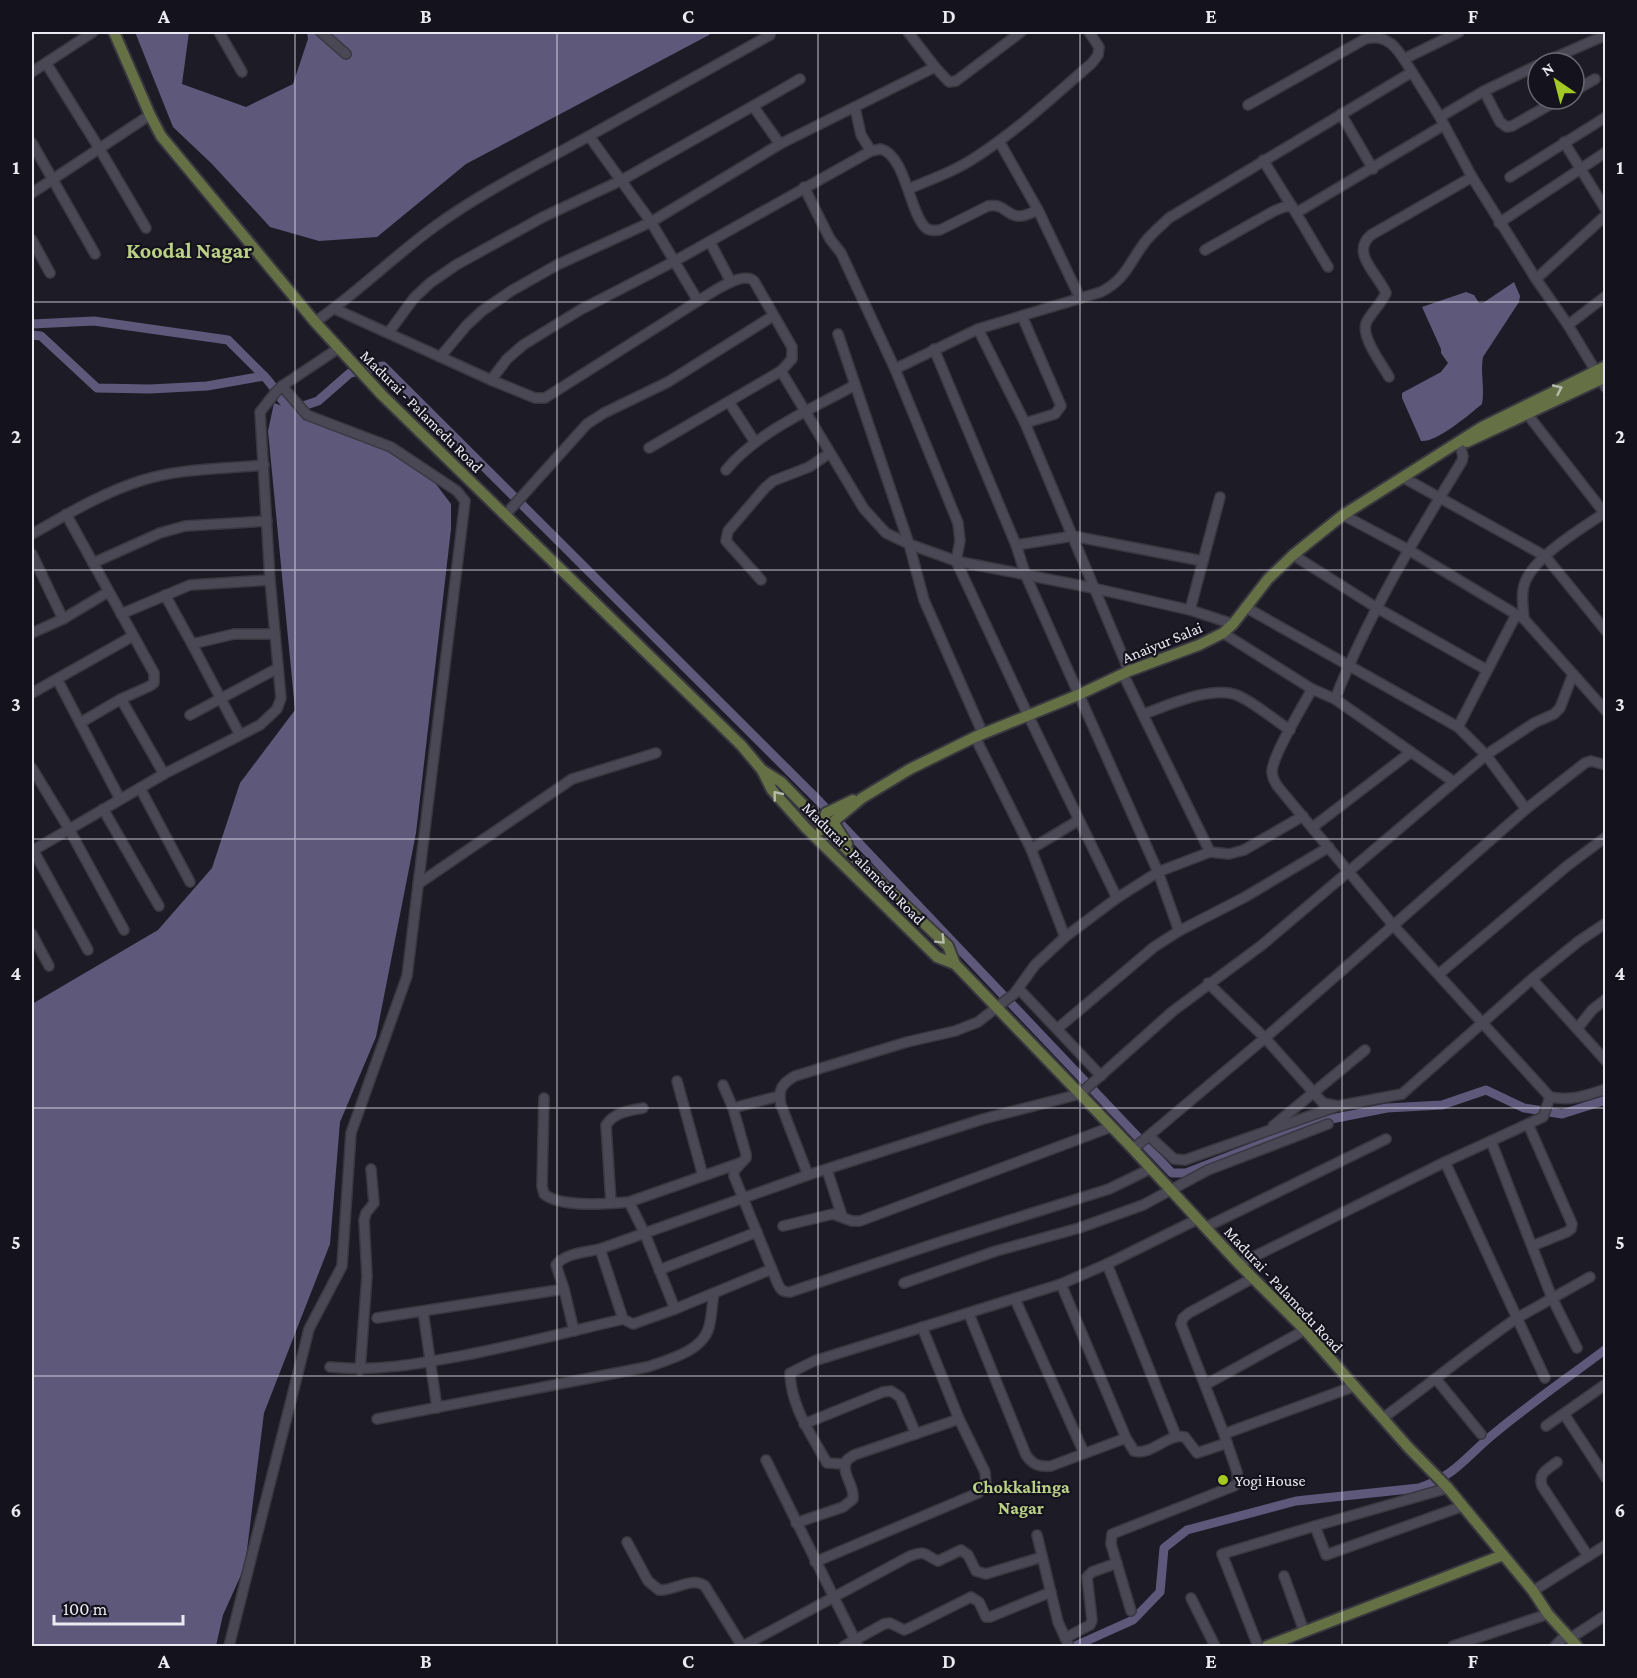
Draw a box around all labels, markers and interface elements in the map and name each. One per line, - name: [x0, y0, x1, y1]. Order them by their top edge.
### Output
- text: A: [157, 5, 171, 27]
- text: B: [420, 5, 432, 27]
- text: C: [682, 5, 694, 27]
- text: D: [942, 5, 956, 27]
- text: E: [1205, 5, 1217, 27]
- text: F: [1468, 5, 1479, 27]
- north arrow: [1526, 51, 1586, 111]
- text: N: [1538, 59, 1557, 79]
- text: 1: [12, 156, 20, 178]
- text: 1: [1616, 156, 1624, 178]
- district label: Koodal Nagar: [126, 238, 252, 263]
- street label: Madurai - Palamedu Road: [357, 347, 487, 476]
- one-way arrow: [1552, 384, 1563, 396]
- text: 2: [11, 425, 21, 447]
- text: 2: [1615, 425, 1625, 447]
- street label: Anaiyur Salai: [1120, 619, 1205, 667]
- text: 3: [11, 693, 21, 715]
- text: 3: [1615, 693, 1625, 715]
- one-way arrow: [773, 791, 784, 802]
- street label: Madurai - Palamedu Road: [799, 799, 929, 928]
- one-way arrow: [934, 933, 945, 944]
- text: 4: [11, 962, 22, 984]
- text: 4: [1615, 962, 1626, 984]
- street label: Madurai - Palamedu Road: [1221, 1223, 1347, 1356]
- text: 5: [11, 1231, 21, 1253]
- text: 5: [1615, 1231, 1625, 1253]
- place label: Yogi House: [1235, 1472, 1305, 1490]
- marker: Yogi House: [1216, 1473, 1230, 1487]
- district label: Chokkalinga Nagar: [972, 1477, 1070, 1518]
- text: 6: [11, 1499, 21, 1521]
- text: 6: [1615, 1499, 1625, 1521]
- scale bar: [54, 1588, 183, 1626]
- text: 100 m: [63, 1599, 108, 1619]
- text: A: [157, 1650, 171, 1672]
- text: B: [420, 1650, 432, 1672]
- text: C: [682, 1650, 694, 1672]
- text: D: [942, 1650, 956, 1672]
- text: E: [1205, 1650, 1217, 1672]
- text: F: [1468, 1650, 1479, 1672]

